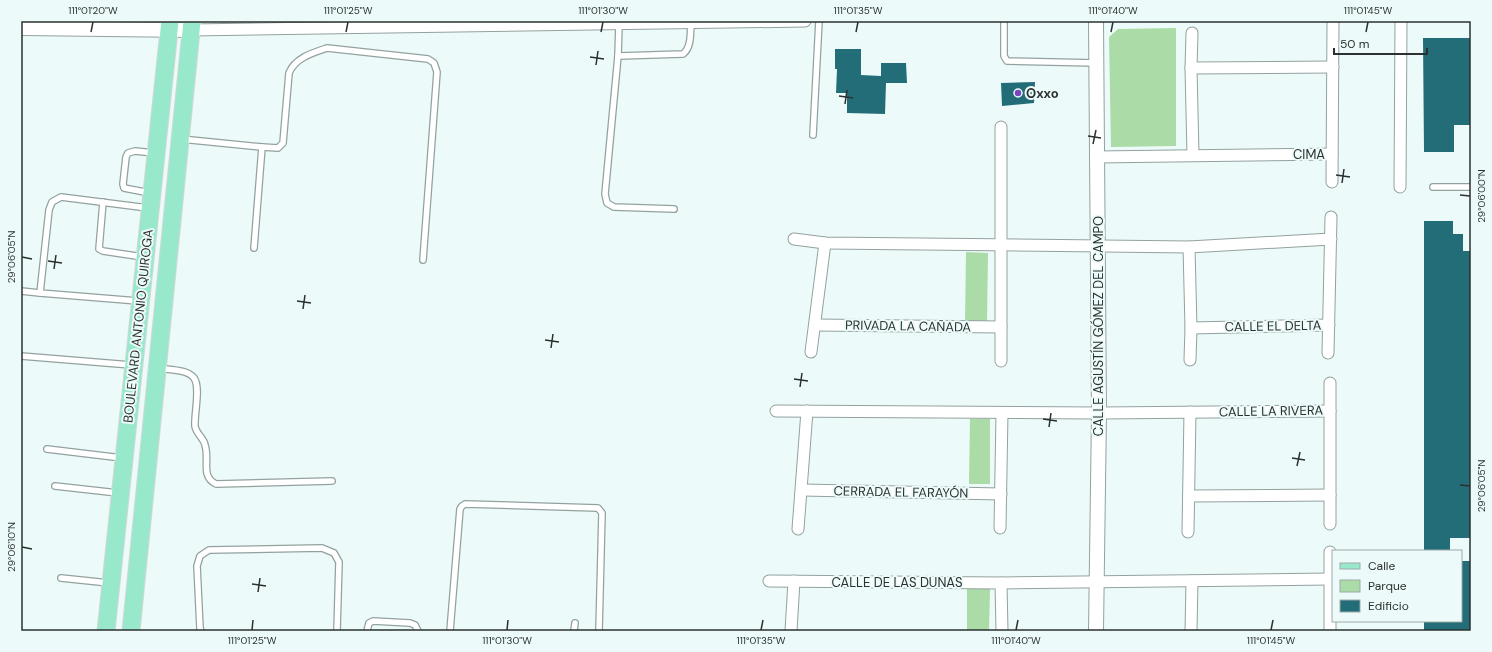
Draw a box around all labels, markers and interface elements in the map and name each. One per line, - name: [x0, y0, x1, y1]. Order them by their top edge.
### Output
- text: 111°01'20"W: [68, 4, 118, 17]
- text: 111°01'25"W: [324, 4, 373, 17]
- text: 111°01'30"W: [578, 4, 628, 17]
- text: 111°01'35"W: [834, 4, 883, 17]
- text: 111°01'40"W: [1088, 4, 1138, 17]
- text: 111°01'45"W: [1344, 4, 1393, 17]
- scale bar: [1334, 30, 1427, 56]
- text: 50 m: [1340, 36, 1369, 52]
- place label: Oxxo: [1026, 85, 1059, 102]
- marker: Oxxo: [1013, 88, 1023, 98]
- street label: CIMA: [1293, 146, 1325, 163]
- text: 29°06'00"N: [1475, 169, 1488, 223]
- street label: CALLE AGUSTÍN GÓMEZ DEL CAMPO: [1089, 216, 1107, 436]
- street label: BOULEVARD ANTONIO QUIROGA: [119, 228, 157, 424]
- text: 29°06'05"N: [5, 231, 18, 283]
- street label: PRIVADA LA CAÑADA: [845, 316, 971, 336]
- street label: CALLE EL DELTA: [1225, 317, 1322, 335]
- street label: CALLE LA RIVERA: [1219, 402, 1324, 420]
- text: 29°06'05"N: [1475, 460, 1488, 512]
- street label: CERRADA EL FARAYÓN: [833, 482, 969, 502]
- text: 29°06'10"N: [5, 522, 18, 572]
- legend: [1332, 550, 1462, 622]
- text: Calle: [1368, 558, 1395, 574]
- street label: CALLE DE LAS DUNAS: [831, 574, 963, 591]
- text: Parque: [1368, 578, 1407, 594]
- text: Edificio: [1368, 598, 1409, 614]
- text: 111°01'25"W: [228, 634, 277, 647]
- text: 111°01'30"W: [482, 634, 532, 647]
- text: 111°01'35"W: [737, 634, 786, 647]
- text: 111°01'40"W: [991, 634, 1041, 647]
- text: 111°01'45"W: [1247, 634, 1296, 647]

